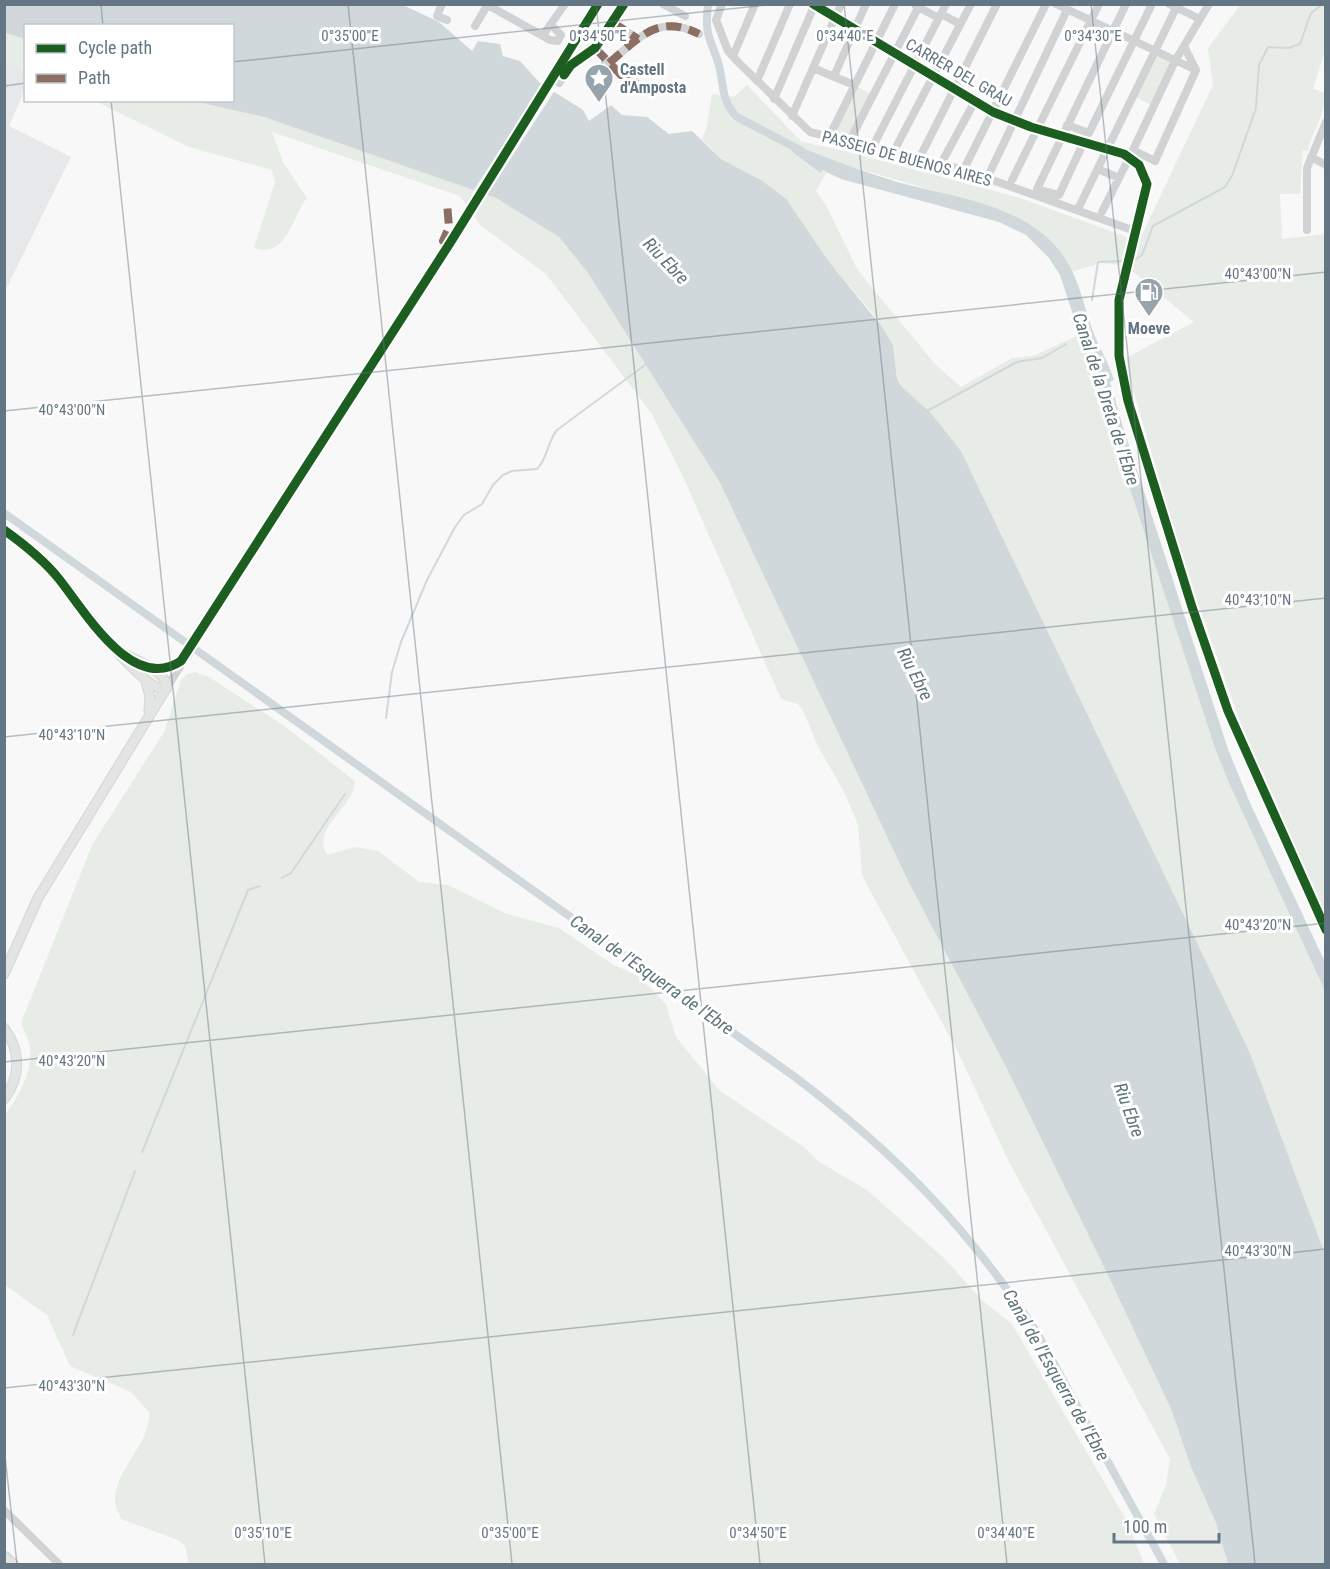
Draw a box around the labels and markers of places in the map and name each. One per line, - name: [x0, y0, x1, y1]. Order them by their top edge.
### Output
- place label: Castell d'Amposta: [620, 60, 687, 97]
- place icon: Castell d'Amposta: [583, 62, 615, 104]
- fuel station icon: Moeve: [1133, 276, 1165, 318]
- place label: Moeve: [1128, 319, 1171, 338]

